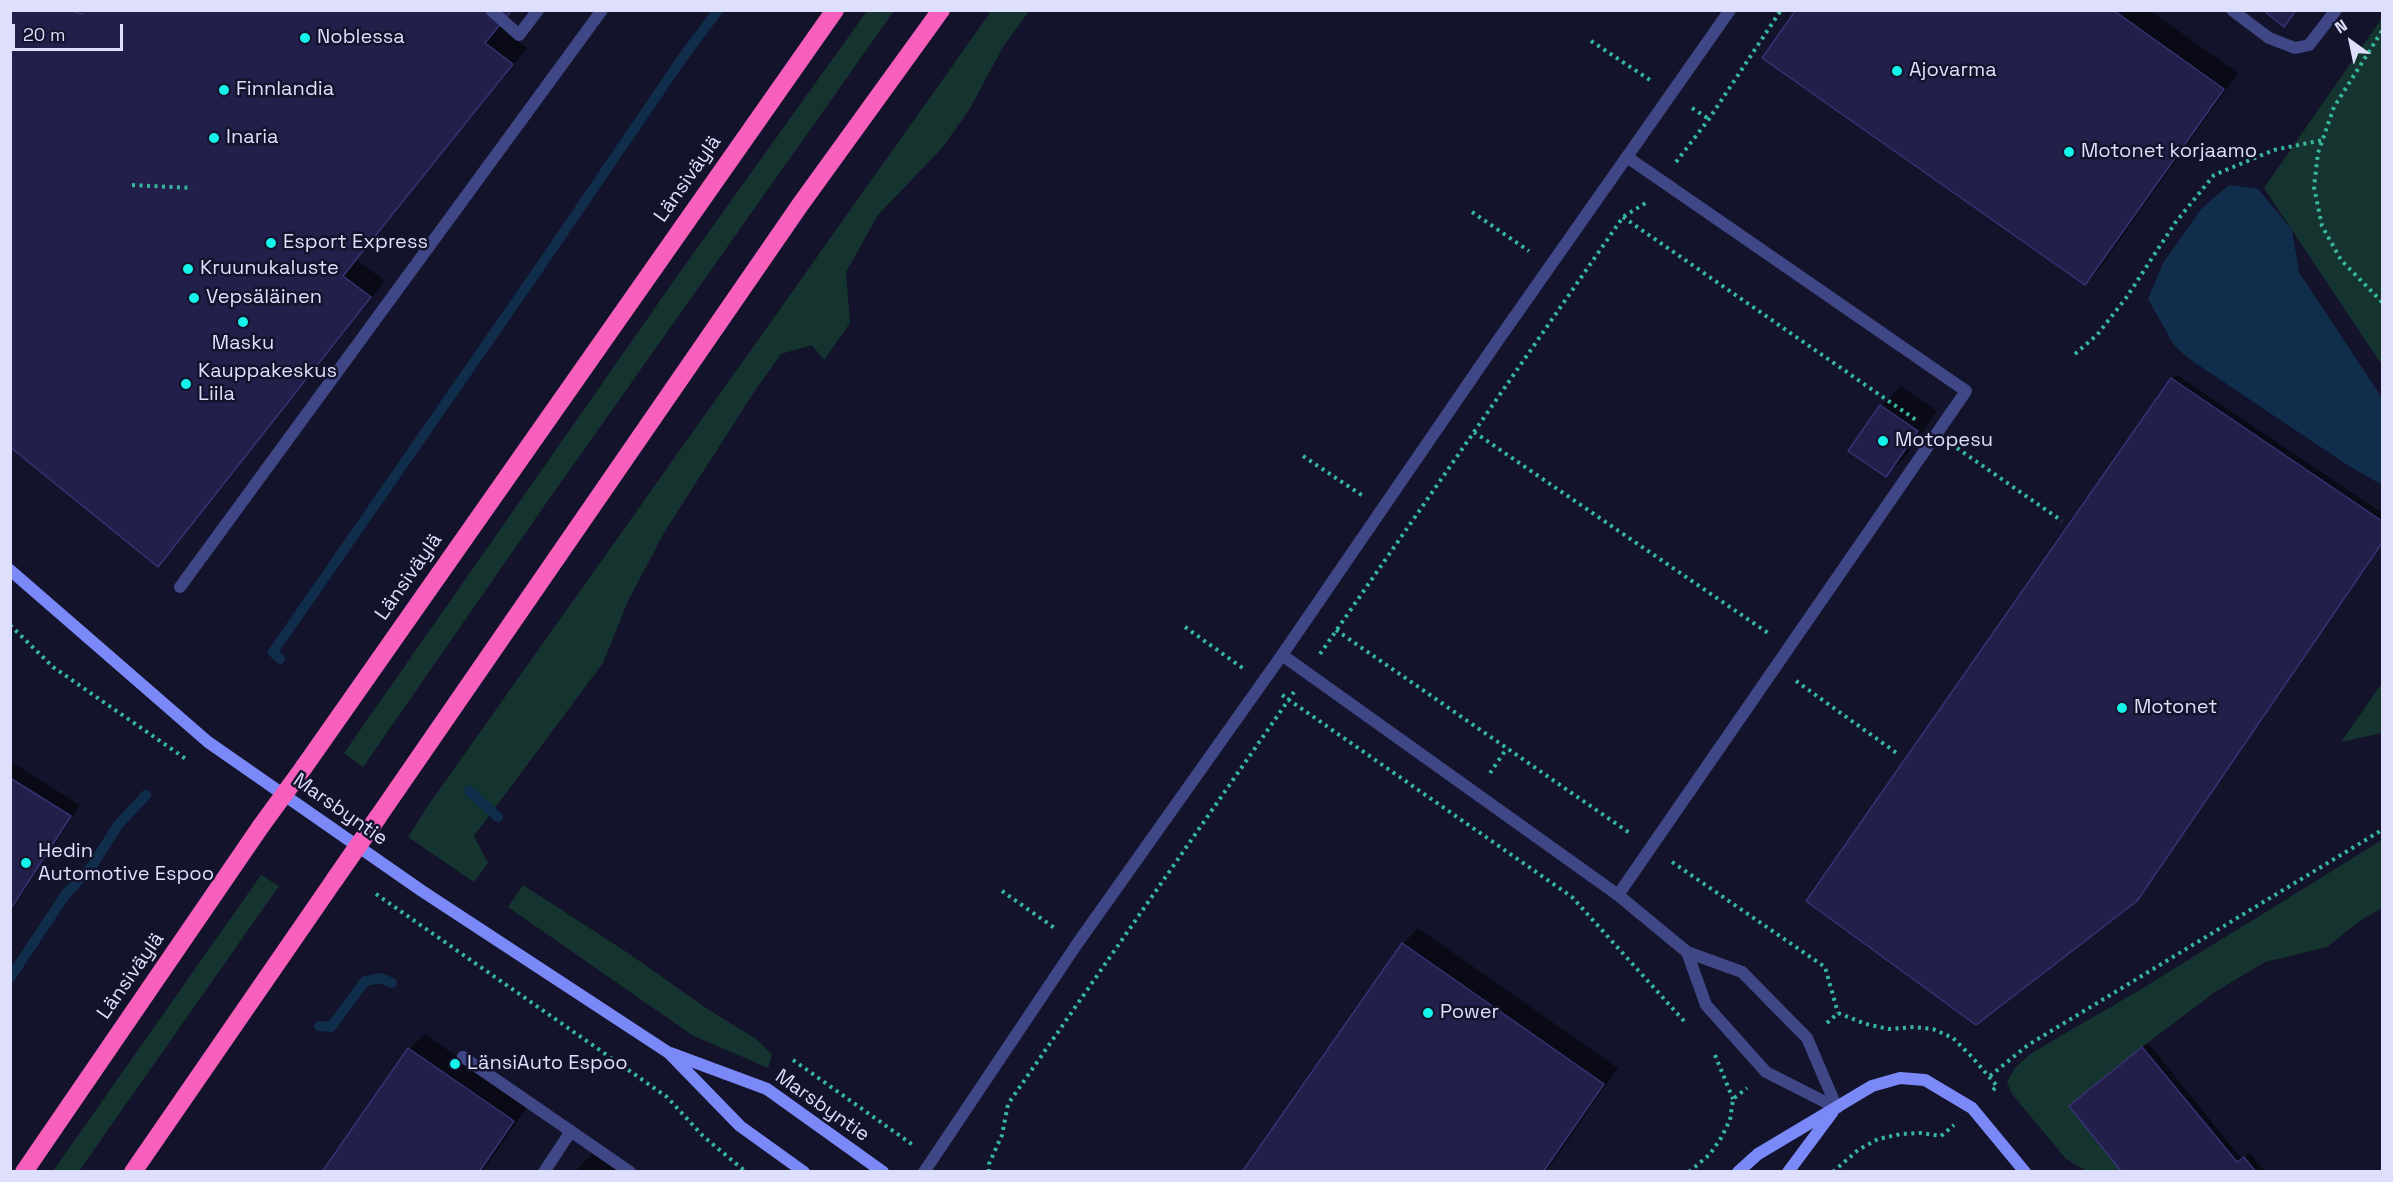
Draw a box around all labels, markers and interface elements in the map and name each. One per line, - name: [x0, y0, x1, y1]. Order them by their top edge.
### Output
- scale bar: [15, 12, 126, 50]
- north arrow: [2321, 12, 2381, 72]
- text: N: [2331, 15, 2351, 38]
- text: 20 m: [23, 23, 66, 46]
- place label: Noblessa: [317, 26, 405, 50]
- marker: Noblessa: [298, 31, 312, 45]
- place label: Ajovarma: [1909, 59, 1997, 83]
- marker: Ajovarma: [1890, 64, 1904, 78]
- place label: Finnlandia: [236, 78, 334, 102]
- marker: Finnlandia: [217, 83, 231, 97]
- place label: Inaria: [226, 126, 279, 150]
- marker: Inaria: [207, 131, 221, 145]
- street label: Länsiväylä: [649, 131, 727, 227]
- place label: Motonet korjaamo: [2081, 140, 2257, 164]
- marker: Motonet korjaamo: [2062, 145, 2076, 159]
- place label: Esport Express: [283, 231, 428, 255]
- marker: Esport Express: [264, 236, 278, 250]
- place label: Kruunukaluste: [200, 257, 339, 281]
- marker: Kruunukaluste: [181, 262, 195, 276]
- place label: Vepsäläinen: [206, 286, 322, 310]
- marker: Vepsäläinen: [187, 291, 201, 305]
- marker: Masku: [236, 315, 250, 329]
- place label: Masku: [212, 332, 274, 356]
- place label: Kauppakeskus Liila: [198, 360, 337, 407]
- marker: Kauppakeskus Liila: [179, 377, 193, 391]
- place label: Motopesu: [1895, 429, 1993, 453]
- marker: Motopesu: [1876, 434, 1890, 448]
- street label: Länsiväylä: [370, 529, 448, 625]
- place label: Motonet: [2134, 696, 2217, 720]
- marker: Motonet: [2115, 701, 2129, 715]
- street label: Marsbyntie: [288, 769, 392, 851]
- place label: Hedin Automotive Espoo: [38, 840, 214, 887]
- marker: Hedin Automotive Espoo: [19, 856, 33, 870]
- street label: Länsiväylä: [92, 928, 170, 1024]
- place label: Power: [1440, 1001, 1499, 1025]
- marker: Power: [1421, 1006, 1435, 1020]
- place label: LänsiAuto Espoo: [467, 1052, 628, 1076]
- marker: LänsiAuto Espoo: [448, 1057, 462, 1071]
- street label: Marsbyntie: [770, 1065, 874, 1147]

